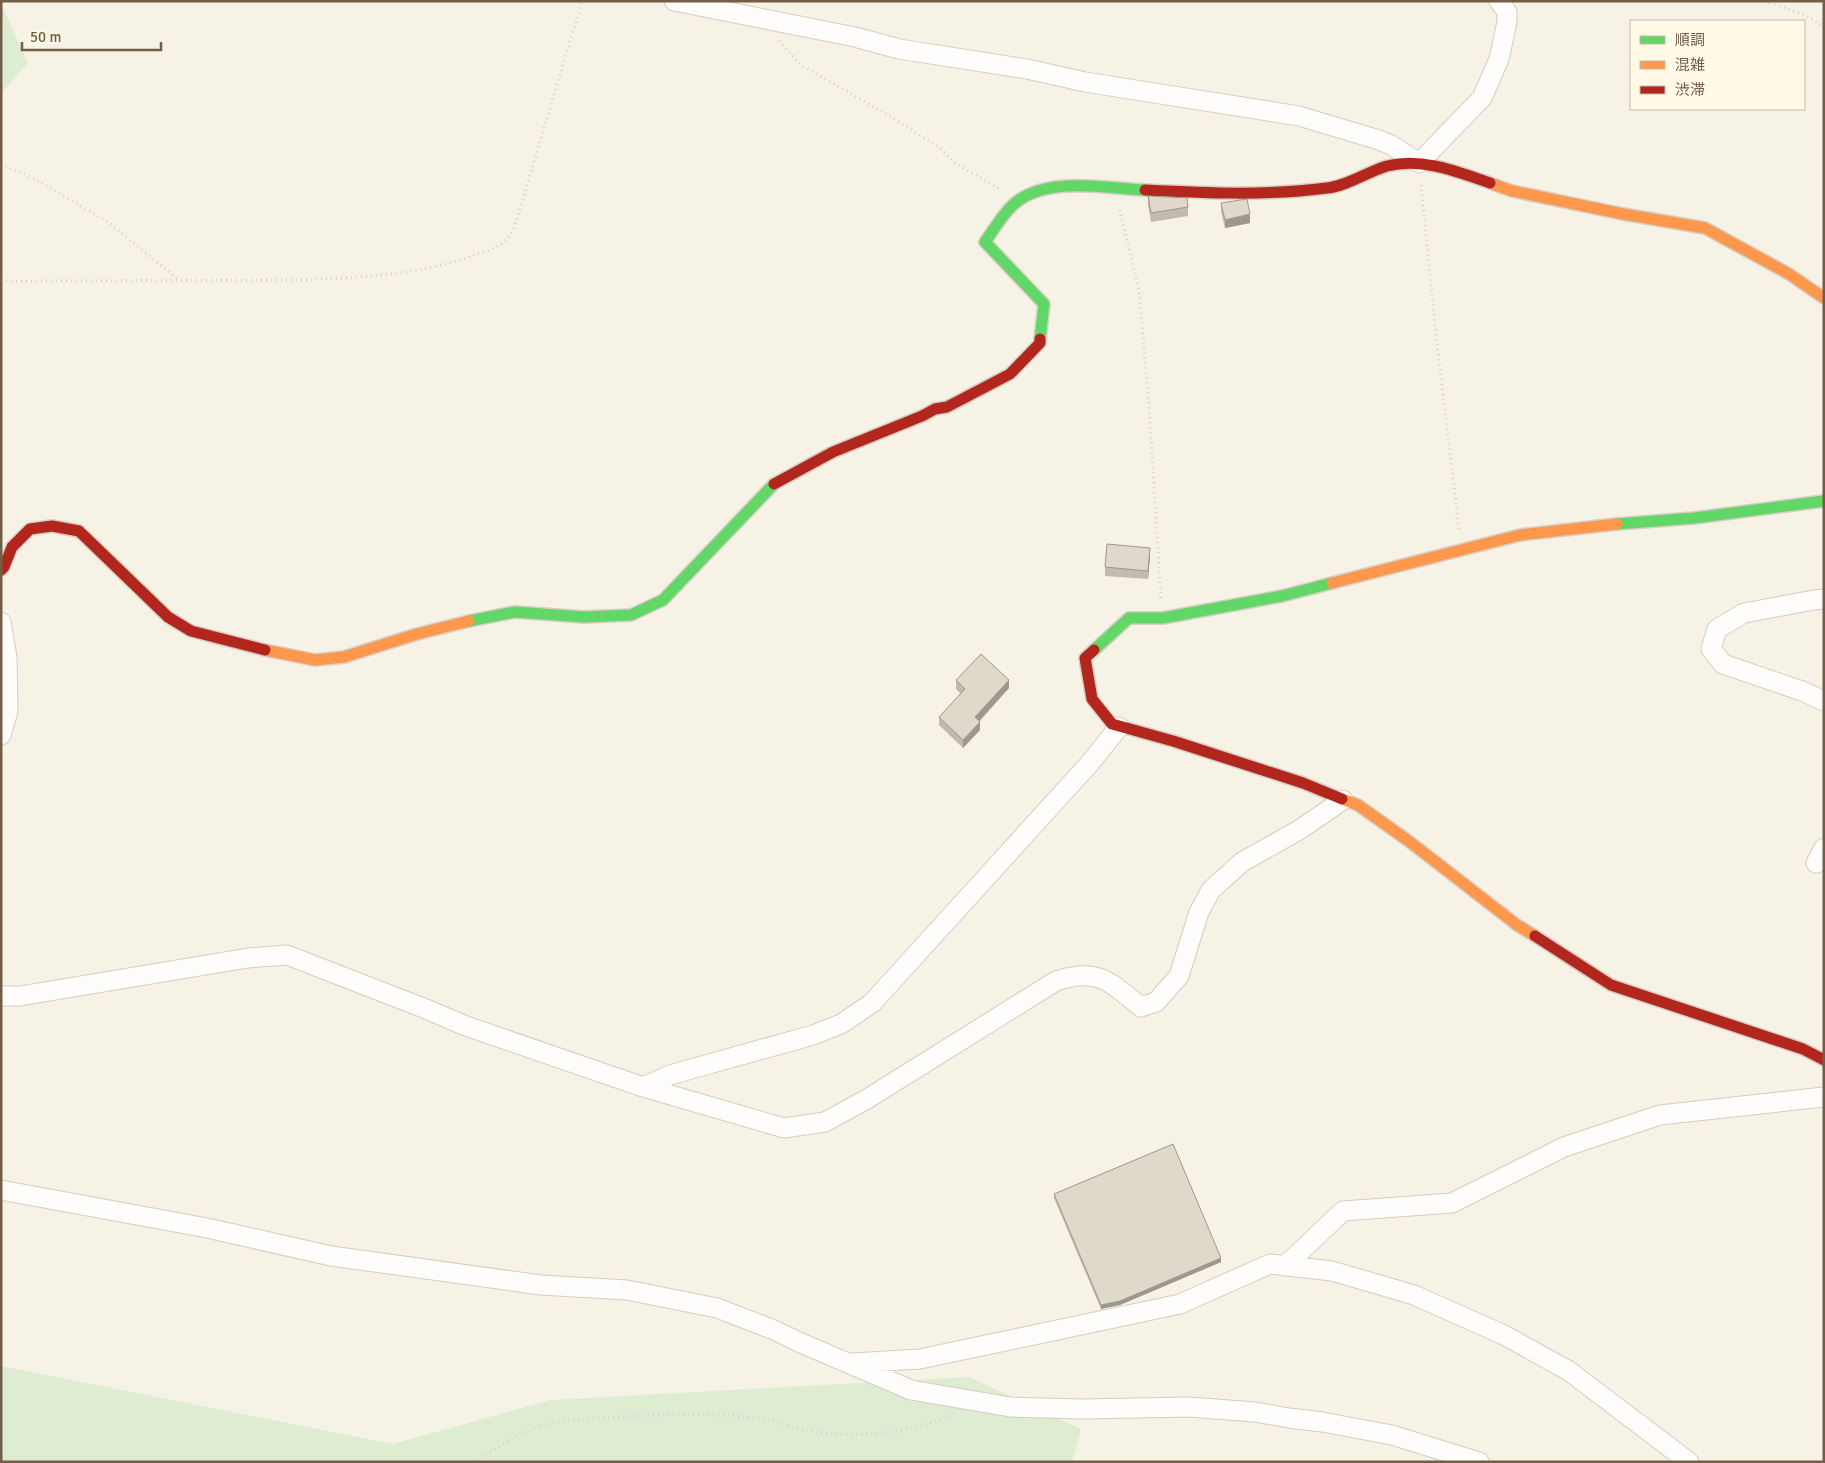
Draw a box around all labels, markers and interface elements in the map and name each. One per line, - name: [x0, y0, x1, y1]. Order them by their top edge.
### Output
- scale bar: [22, 20, 161, 52]
- legend: [1630, 20, 1805, 110]
- text: 50 m: [30, 28, 61, 46]
- text: 順調: [1675, 31, 1705, 49]
- text: 混雑: [1675, 56, 1705, 74]
- text: 渋滞: [1675, 81, 1705, 99]

